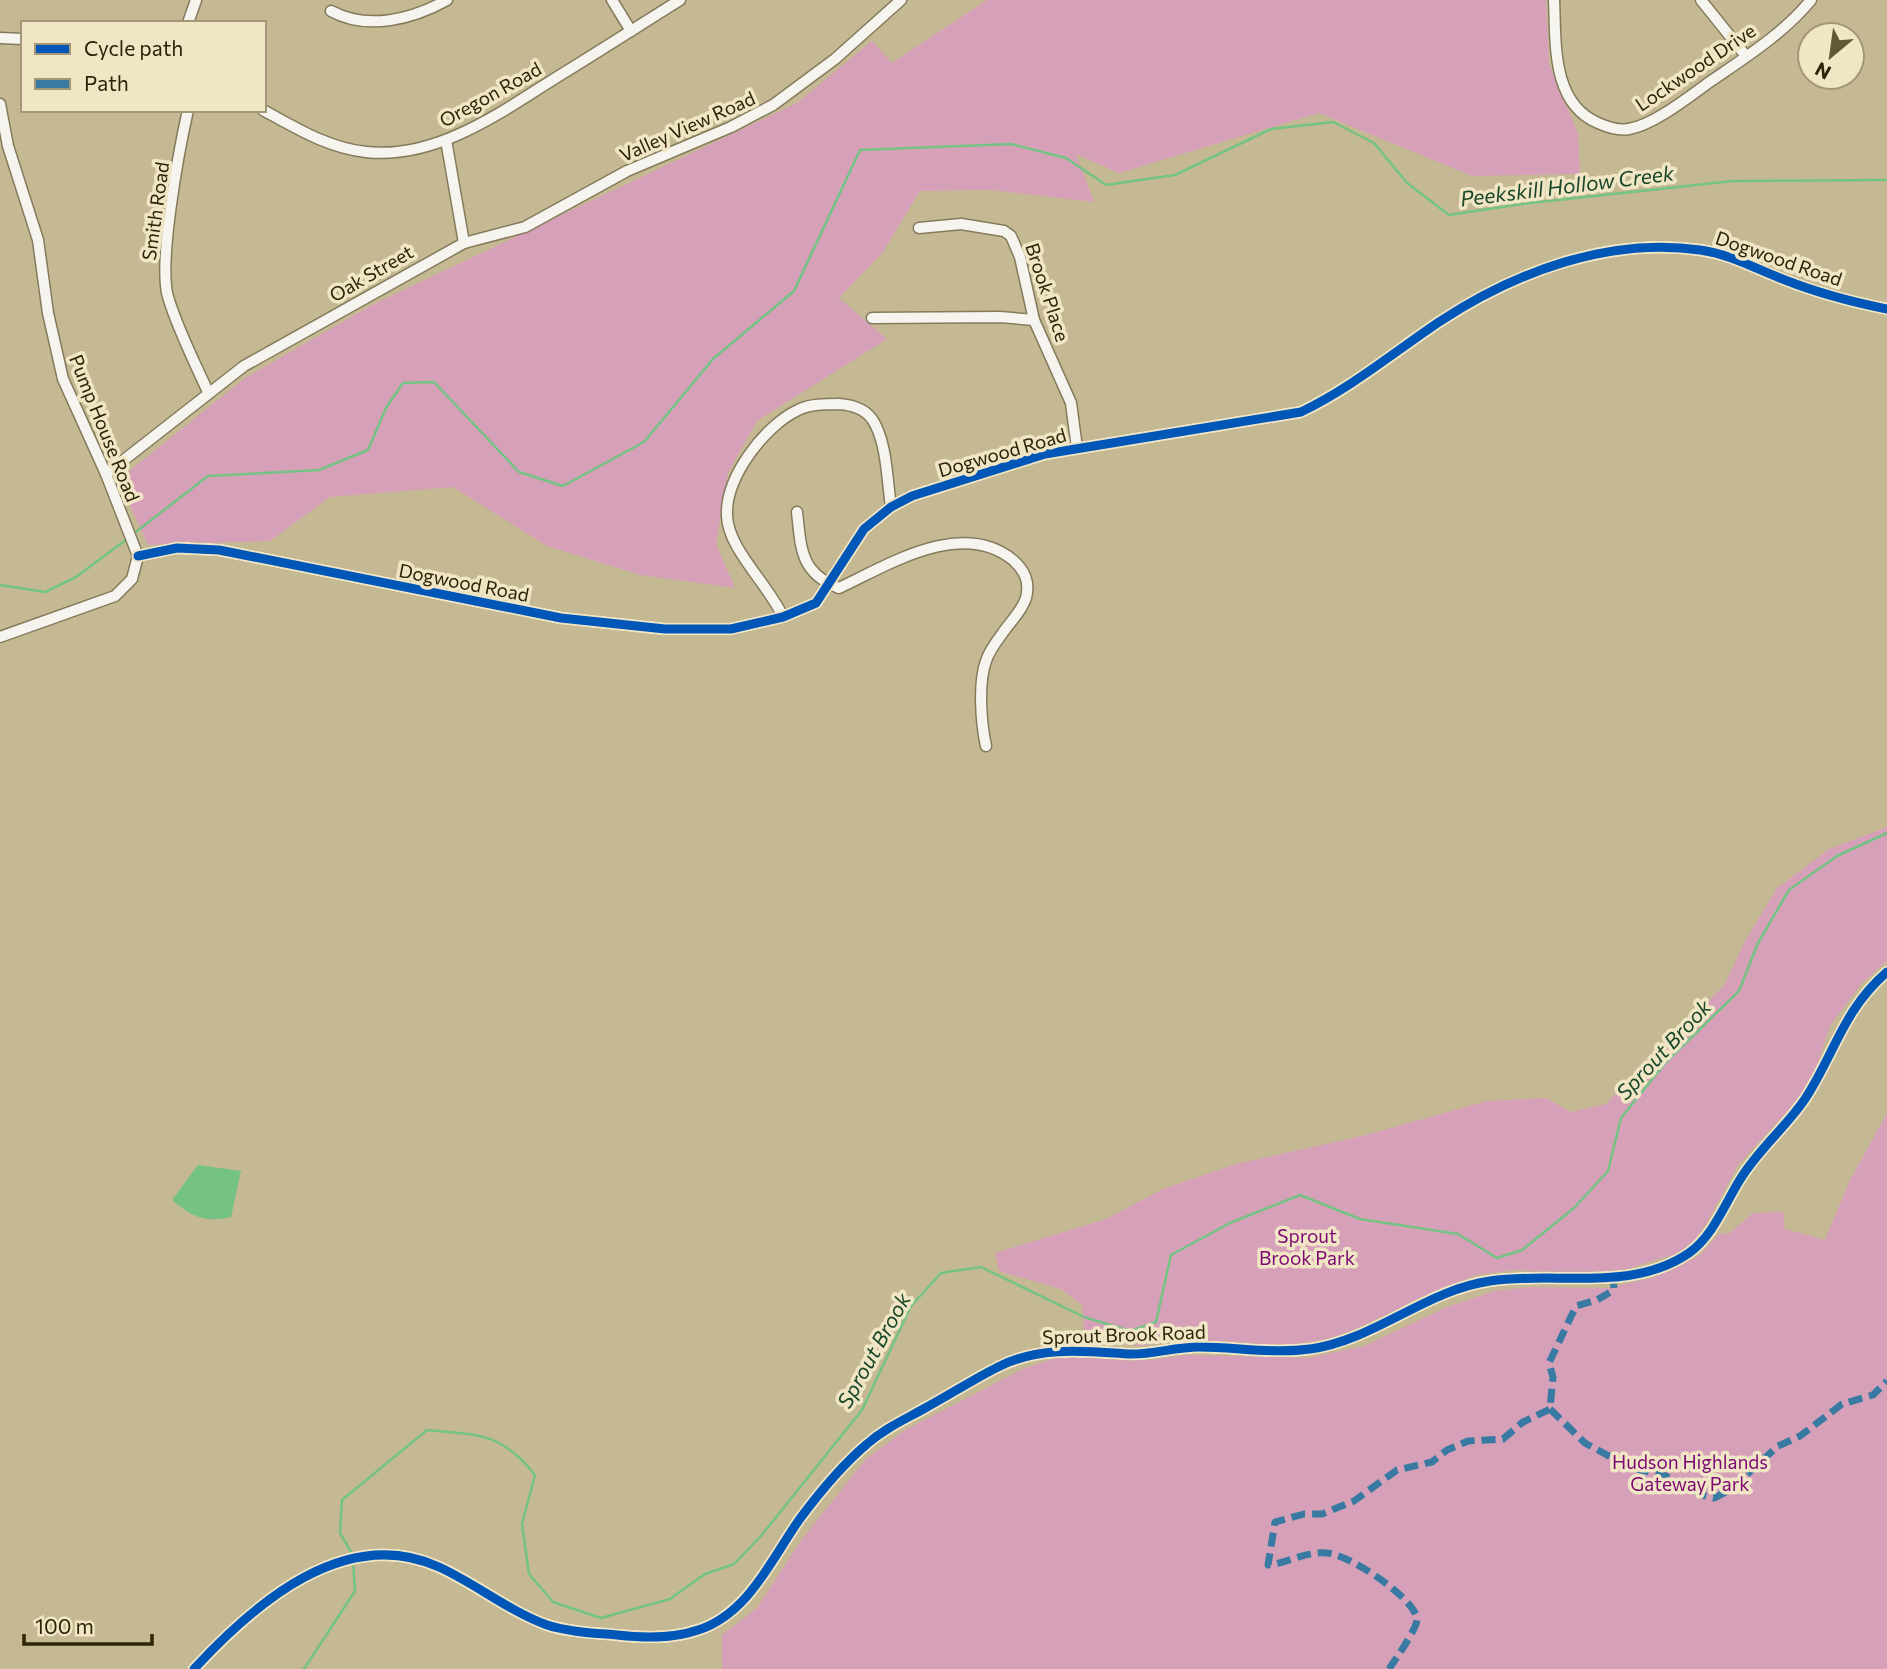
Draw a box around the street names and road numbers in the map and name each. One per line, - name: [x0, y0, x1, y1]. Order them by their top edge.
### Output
- street label: Lockwood Drive: [1631, 18, 1759, 116]
- street label: Oregon Road: [435, 57, 545, 131]
- street label: Valley View Road: [616, 86, 758, 166]
- street label: Smith Road: [137, 160, 173, 262]
- street label: Dogwood Road: [1713, 226, 1845, 290]
- street label: Oak Street: [325, 240, 417, 306]
- street label: Brook Place: [1021, 240, 1075, 344]
- street label: Pump House Road: [65, 351, 145, 505]
- street label: Dogwood Road: [935, 423, 1069, 481]
- street label: Dogwood Road: [397, 558, 531, 606]
- street label: Sprout Brook Road: [1042, 1320, 1206, 1348]

